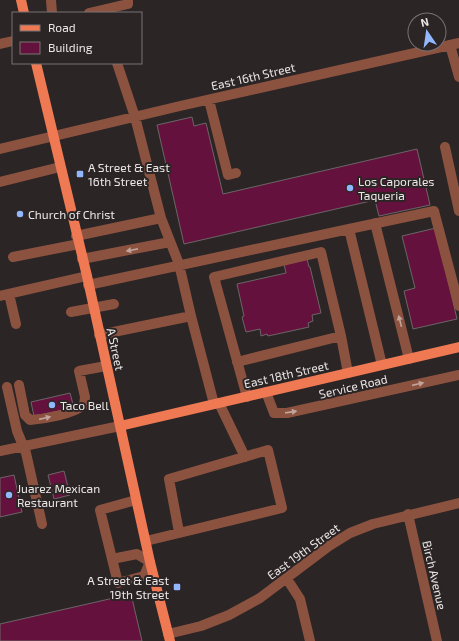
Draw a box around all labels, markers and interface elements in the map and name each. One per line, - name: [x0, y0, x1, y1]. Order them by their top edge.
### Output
- legend: [12, 12, 142, 64]
- north arrow: [407, 12, 447, 52]
- text: N: [419, 15, 430, 29]
- text: Road: [48, 20, 76, 34]
- text: Building: [48, 40, 93, 54]
- street label: East 16th Street: [210, 59, 297, 92]
- place label: A Street & East 16th Street: [88, 160, 170, 188]
- marker: A Street & East 16th Street: [75, 169, 85, 179]
- place label: Los Caporales Taqueria: [358, 174, 434, 202]
- marker: Los Caporales Taqueria: [345, 183, 355, 193]
- place label: Church of Christ: [28, 207, 115, 221]
- marker: Church of Christ: [15, 209, 25, 219]
- one-way arrow: [126, 247, 138, 253]
- one-way arrow: [396, 315, 402, 327]
- street label: A Street: [105, 326, 127, 372]
- street label: East 18th Street: [242, 357, 330, 391]
- street label: Service Road: [317, 371, 389, 401]
- one-way arrow: [412, 381, 424, 387]
- place label: Taco Bell: [60, 398, 109, 412]
- marker: Taco Bell: [47, 400, 57, 410]
- one-way arrow: [285, 409, 297, 415]
- one-way arrow: [39, 414, 51, 420]
- place label: Juarez Mexican Restaurant: [17, 481, 100, 509]
- marker: Juarez Mexican Restaurant: [4, 490, 14, 500]
- street label: East 19th Street: [264, 520, 342, 582]
- street label: Birch Avenue: [420, 539, 450, 611]
- place label: A Street & East 19th Street: [87, 573, 169, 601]
- marker: A Street & East 19th Street: [172, 582, 182, 592]

